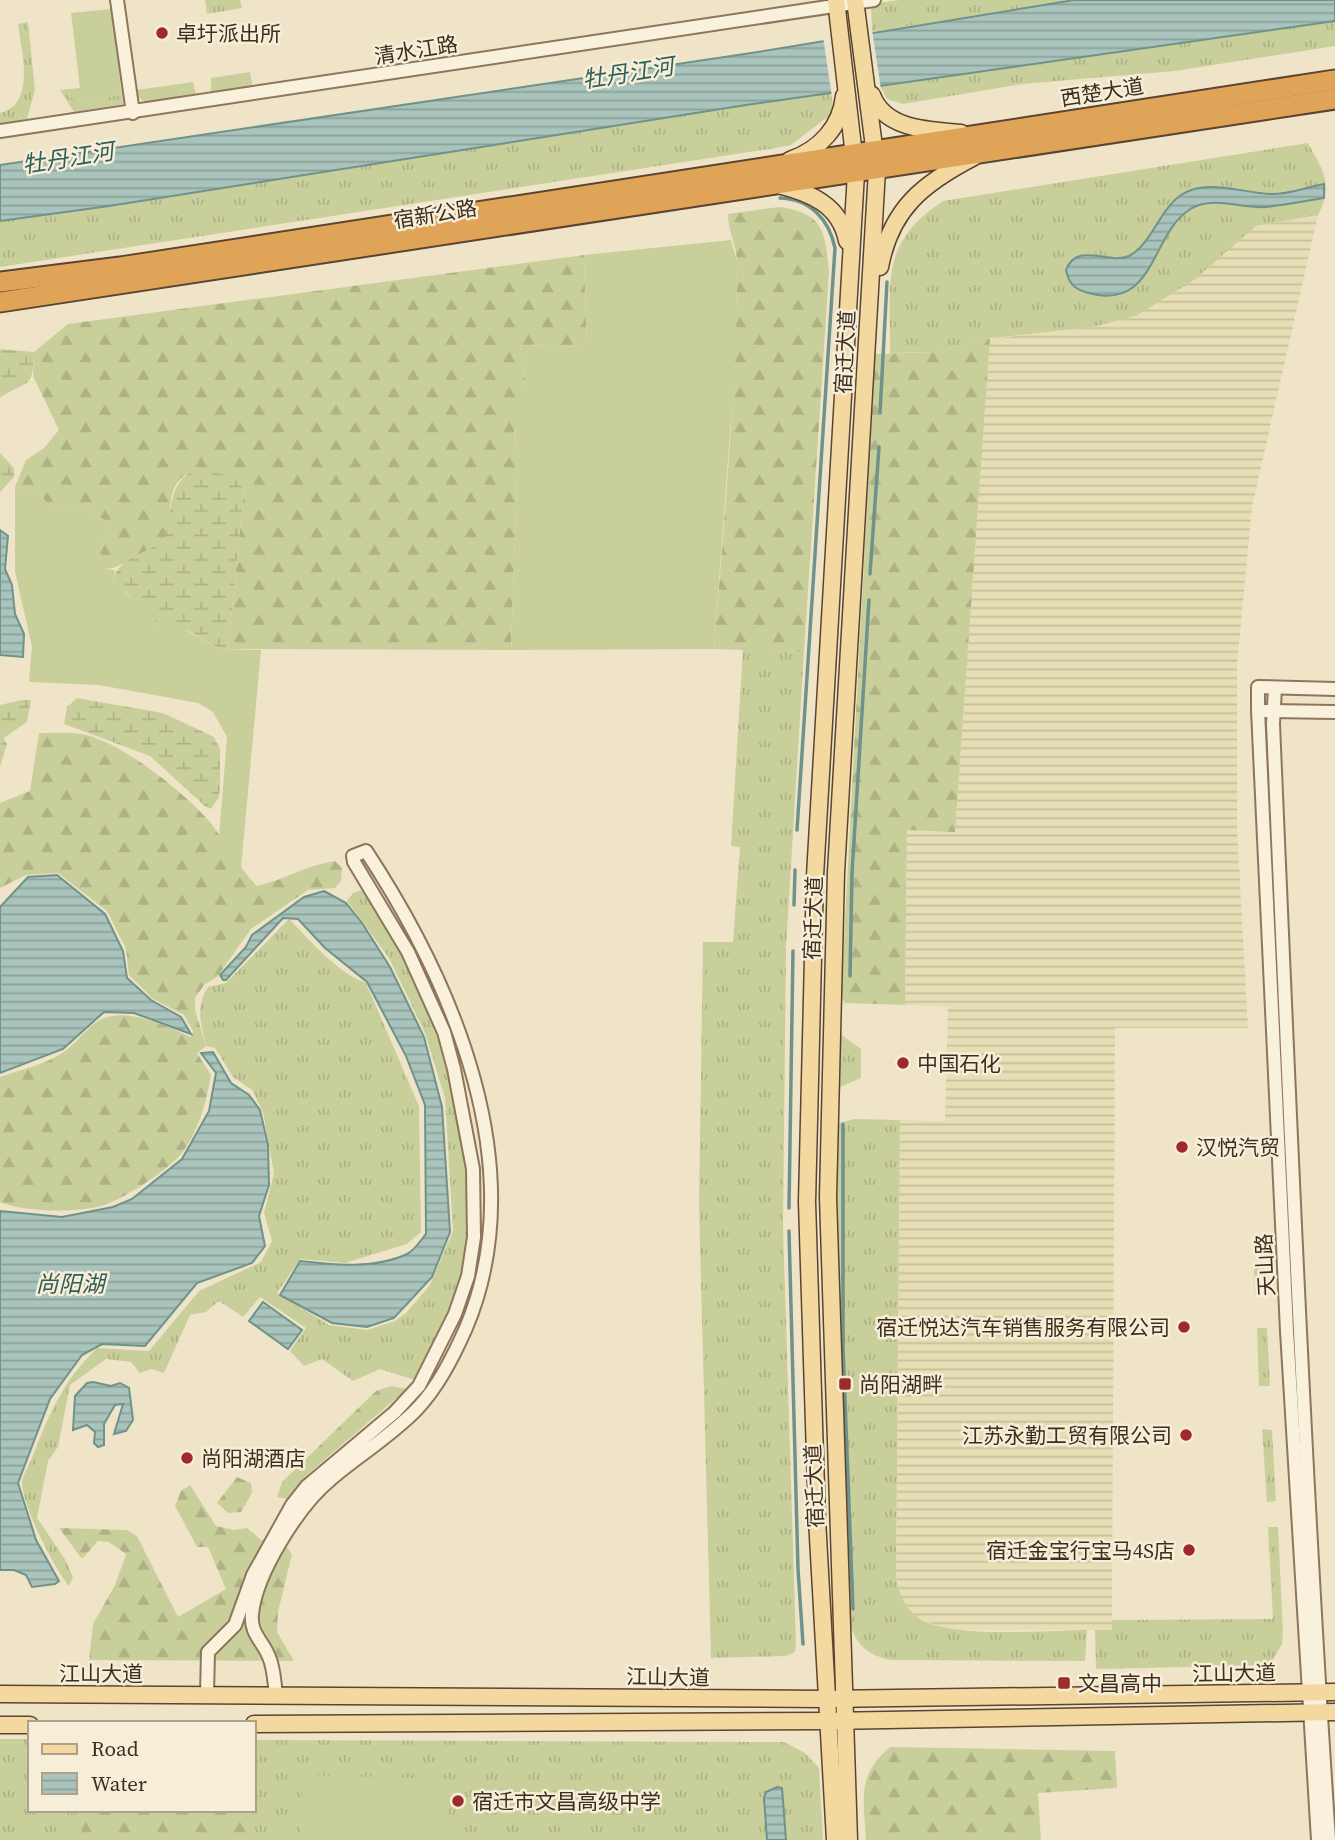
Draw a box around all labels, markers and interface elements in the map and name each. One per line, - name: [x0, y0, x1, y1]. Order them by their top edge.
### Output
- place label: 卓圩派出所: [176, 19, 281, 48]
- marker: 卓圩派出所: [154, 25, 170, 41]
- street label: 清水江路: [372, 29, 460, 71]
- water label: 牡丹江河: [580, 49, 680, 96]
- street label: 西楚大道: [1058, 71, 1146, 113]
- water label: 牡丹江河: [20, 134, 120, 181]
- street label: 宿新公路: [391, 193, 479, 235]
- street label: 宿迁大道: [828, 309, 862, 395]
- street label: 宿迁大道: [797, 876, 829, 960]
- place label: 中国石化: [917, 1049, 1001, 1078]
- marker: 中国石化: [895, 1055, 911, 1071]
- place label: 汉悦汽贸: [1196, 1133, 1280, 1162]
- marker: 汉悦汽贸: [1174, 1139, 1190, 1155]
- street label: 天山路: [1249, 1233, 1281, 1297]
- water label: 尚阳湖: [36, 1268, 108, 1300]
- place label: 宿迁悦达汽车销售服务有限公司: [876, 1313, 1170, 1342]
- marker: 宿迁悦达汽车销售服务有限公司: [1176, 1319, 1192, 1335]
- place label: 尚阳湖畔: [859, 1370, 943, 1399]
- marker: 尚阳湖畔: [837, 1376, 853, 1392]
- place label: 江苏永勤工贸有限公司: [962, 1421, 1172, 1450]
- marker: 江苏永勤工贸有限公司: [1178, 1427, 1194, 1443]
- place label: 尚阳湖酒店: [201, 1444, 306, 1473]
- street label: 宿迁大道: [798, 1444, 830, 1528]
- marker: 尚阳湖酒店: [179, 1450, 195, 1466]
- place label: 宿迁金宝行宝马4S店: [986, 1536, 1175, 1565]
- marker: 宿迁金宝行宝马4S店: [1181, 1542, 1197, 1558]
- street label: 江山大道: [1192, 1658, 1276, 1688]
- street label: 江山大道: [59, 1659, 143, 1688]
- street label: 江山大道: [626, 1662, 710, 1692]
- place label: 文昌高中: [1078, 1669, 1162, 1698]
- marker: 文昌高中: [1056, 1675, 1072, 1691]
- legend: [28, 1721, 256, 1812]
- text: Road: [91, 1734, 139, 1763]
- text: Water: [91, 1769, 147, 1798]
- place label: 宿迁市文昌高级中学: [472, 1787, 661, 1816]
- marker: 宿迁市文昌高级中学: [450, 1793, 466, 1809]

